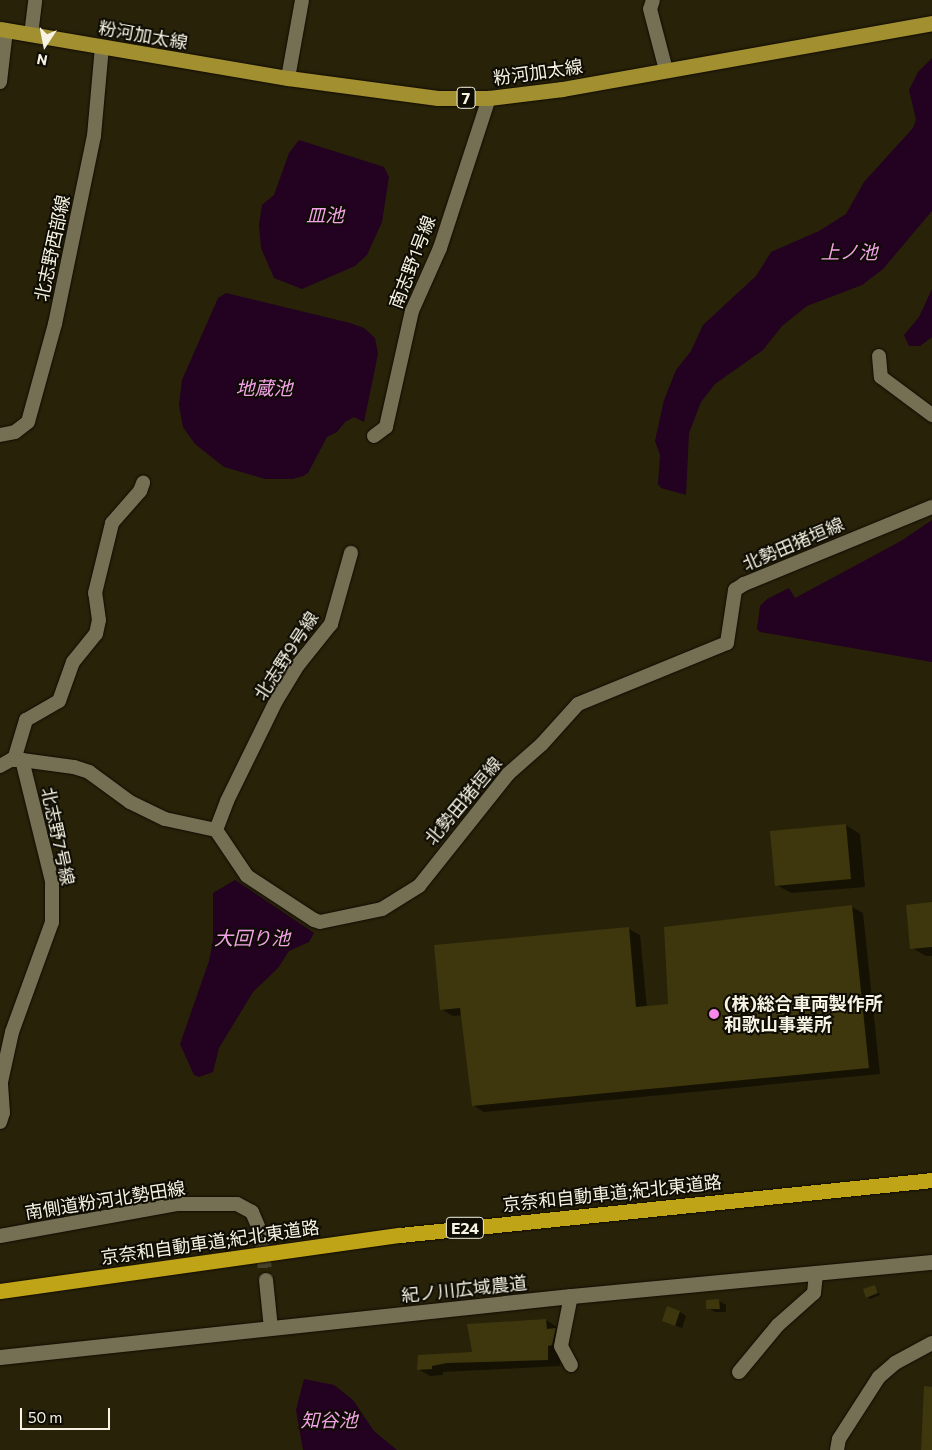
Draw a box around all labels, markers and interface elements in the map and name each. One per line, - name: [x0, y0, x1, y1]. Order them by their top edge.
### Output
- street label: 粉河加太線: [97, 17, 189, 53]
- north arrow: [20, 20, 70, 70]
- text: N: [35, 51, 49, 70]
- street label: 粉河加太線: [492, 55, 584, 89]
- road number: 7: [456, 85, 476, 112]
- street label: 北志野西部線: [30, 193, 74, 303]
- water label: 皿池: [306, 204, 344, 226]
- street label: 南志野1号線: [384, 213, 440, 311]
- water label: 上ノ池: [821, 241, 877, 263]
- water label: 地蔵池: [236, 377, 292, 399]
- street label: 北勢田猪垣線: [739, 513, 847, 575]
- street label: 北志野9号線: [249, 608, 323, 704]
- street label: 北勢田猪垣線: [420, 753, 506, 849]
- street label: 北志野7号線: [37, 785, 79, 887]
- water label: 大回り池: [214, 927, 290, 949]
- place label: (株)総合車両製作所 和歌山事業所: [724, 993, 883, 1036]
- marker: (株)総合車両製作所 和歌山事業所: [708, 1008, 720, 1020]
- street label: 京奈和自動車道;紀北東道路: [501, 1171, 723, 1215]
- street label: 南側道粉河北勢田線: [23, 1177, 187, 1223]
- road number: E24: [445, 1214, 485, 1242]
- street label: 京奈和自動車道;紀北東道路: [99, 1216, 321, 1268]
- street label: 紀ノ川広域農道: [400, 1272, 528, 1306]
- scale bar: [22, 1398, 112, 1430]
- text: 50 m: [28, 1408, 62, 1426]
- water label: 知谷池: [301, 1409, 357, 1431]

